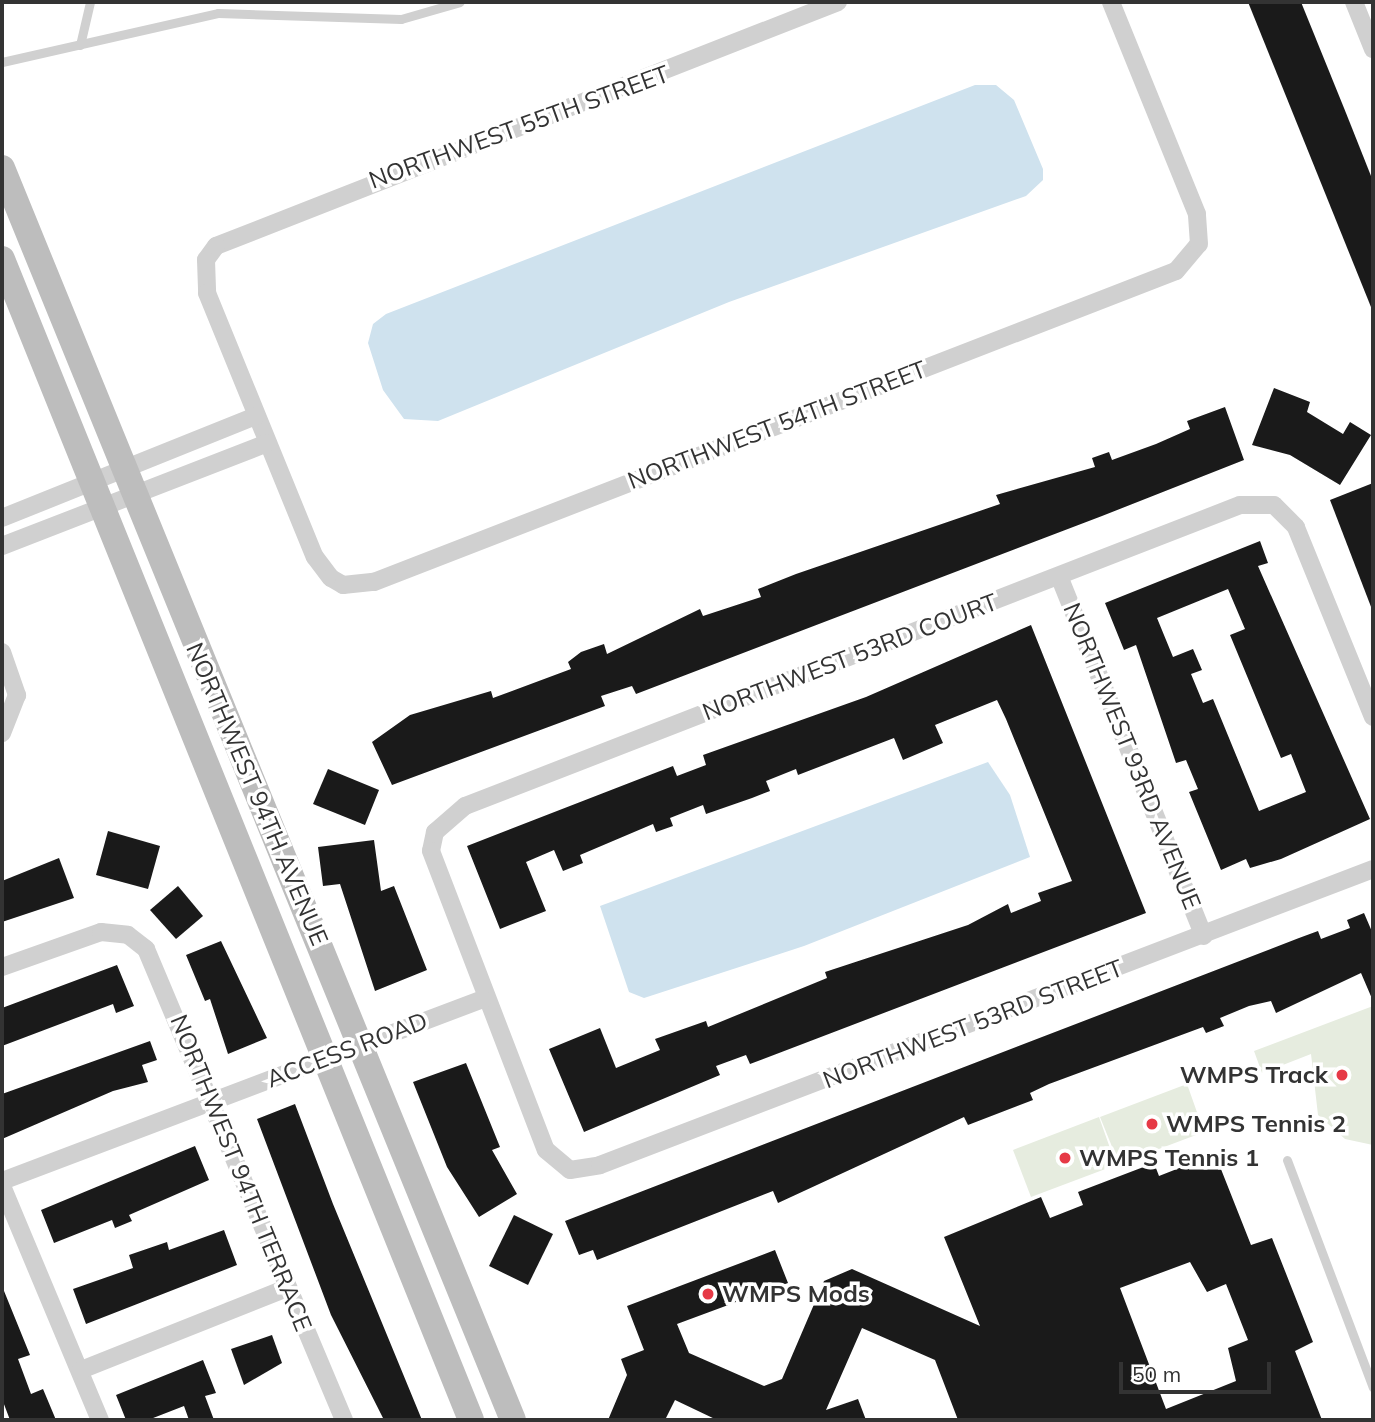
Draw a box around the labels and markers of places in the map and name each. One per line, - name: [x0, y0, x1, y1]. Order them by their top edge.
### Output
- place label: WMPS Track: [1180, 1061, 1328, 1089]
- marker: WMPS Track: [1334, 1067, 1350, 1083]
- place label: WMPS Tennis 2: [1166, 1110, 1346, 1138]
- marker: WMPS Tennis 2: [1144, 1116, 1160, 1132]
- place label: WMPS Tennis 1: [1079, 1144, 1259, 1172]
- marker: WMPS Tennis 1: [1057, 1150, 1073, 1166]
- place label: WMPS Mods: [722, 1280, 870, 1308]
- marker: WMPS Mods: [700, 1286, 716, 1302]

